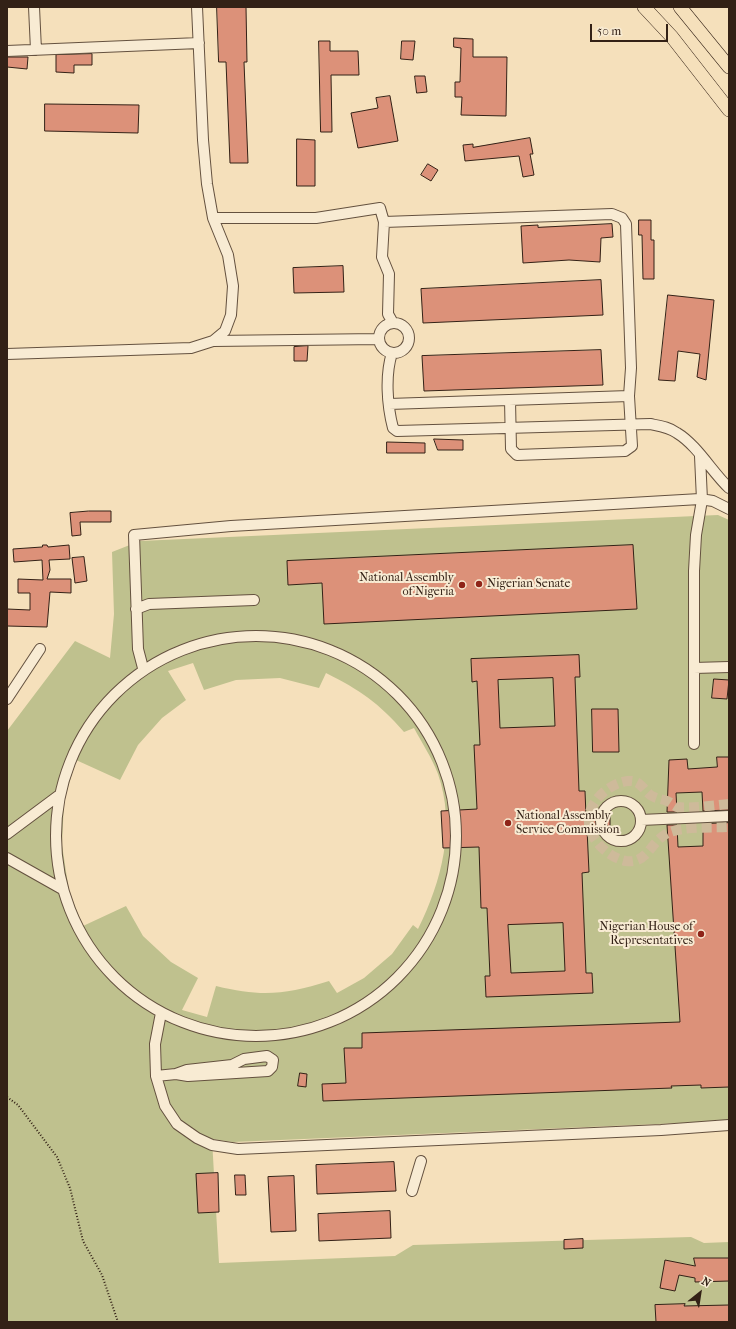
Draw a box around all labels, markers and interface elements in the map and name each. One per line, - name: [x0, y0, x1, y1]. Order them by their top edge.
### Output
- scale bar: [592, 16, 670, 42]
- text: 50 m: [597, 24, 621, 38]
- place label: National Assembly of Nigeria: [359, 571, 454, 599]
- place label: Nigerian Senate: [487, 577, 570, 591]
- marker: Nigerian Senate: [474, 579, 484, 589]
- marker: National Assembly of Nigeria: [457, 580, 467, 590]
- place label: National Assembly Service Commission: [516, 809, 619, 837]
- marker: National Assembly Service Commission: [503, 818, 513, 828]
- place label: Nigerian House of Representatives: [599, 920, 693, 948]
- marker: Nigerian House of Representatives: [696, 929, 706, 939]
- north arrow: [680, 1273, 720, 1313]
- text: N: [699, 1274, 713, 1290]

